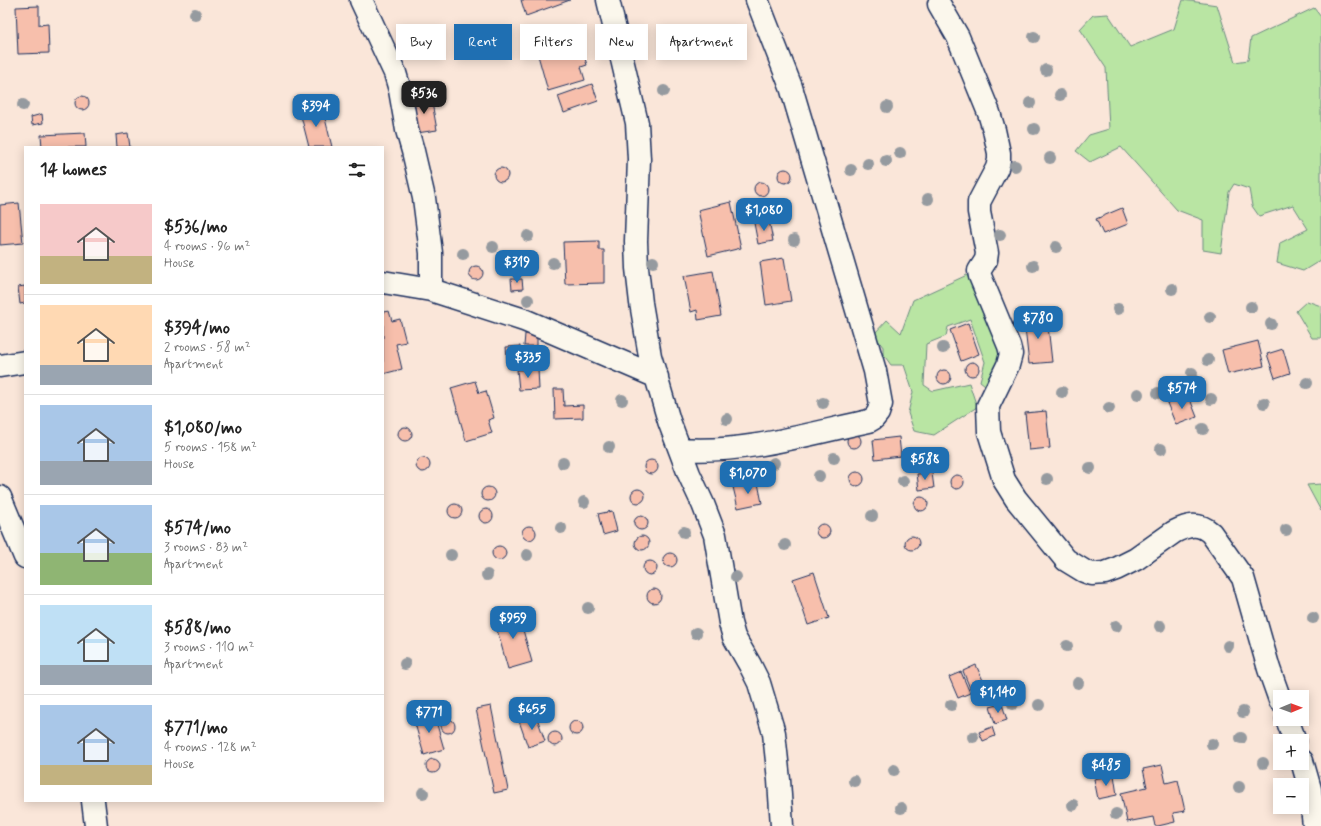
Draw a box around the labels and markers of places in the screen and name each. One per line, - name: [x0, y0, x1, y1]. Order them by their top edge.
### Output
- pin: $536: [400, 81, 448, 115]
- pin: $394: [292, 94, 340, 128]
- pin: $1,080: [731, 198, 797, 232]
- pin: $319: [493, 250, 541, 284]
- pin: $780: [1014, 306, 1062, 340]
- pin: $335: [504, 345, 552, 379]
- pin: $574: [1158, 376, 1206, 410]
- pin: $588: [901, 447, 949, 481]
- pin: $1,070: [715, 461, 781, 495]
- pin: $959: [489, 606, 537, 640]
- pin: $1,140: [965, 680, 1031, 714]
- pin: $655: [508, 697, 556, 731]
- pin: $771: [405, 700, 453, 734]
- pin: $485: [1082, 753, 1130, 787]

